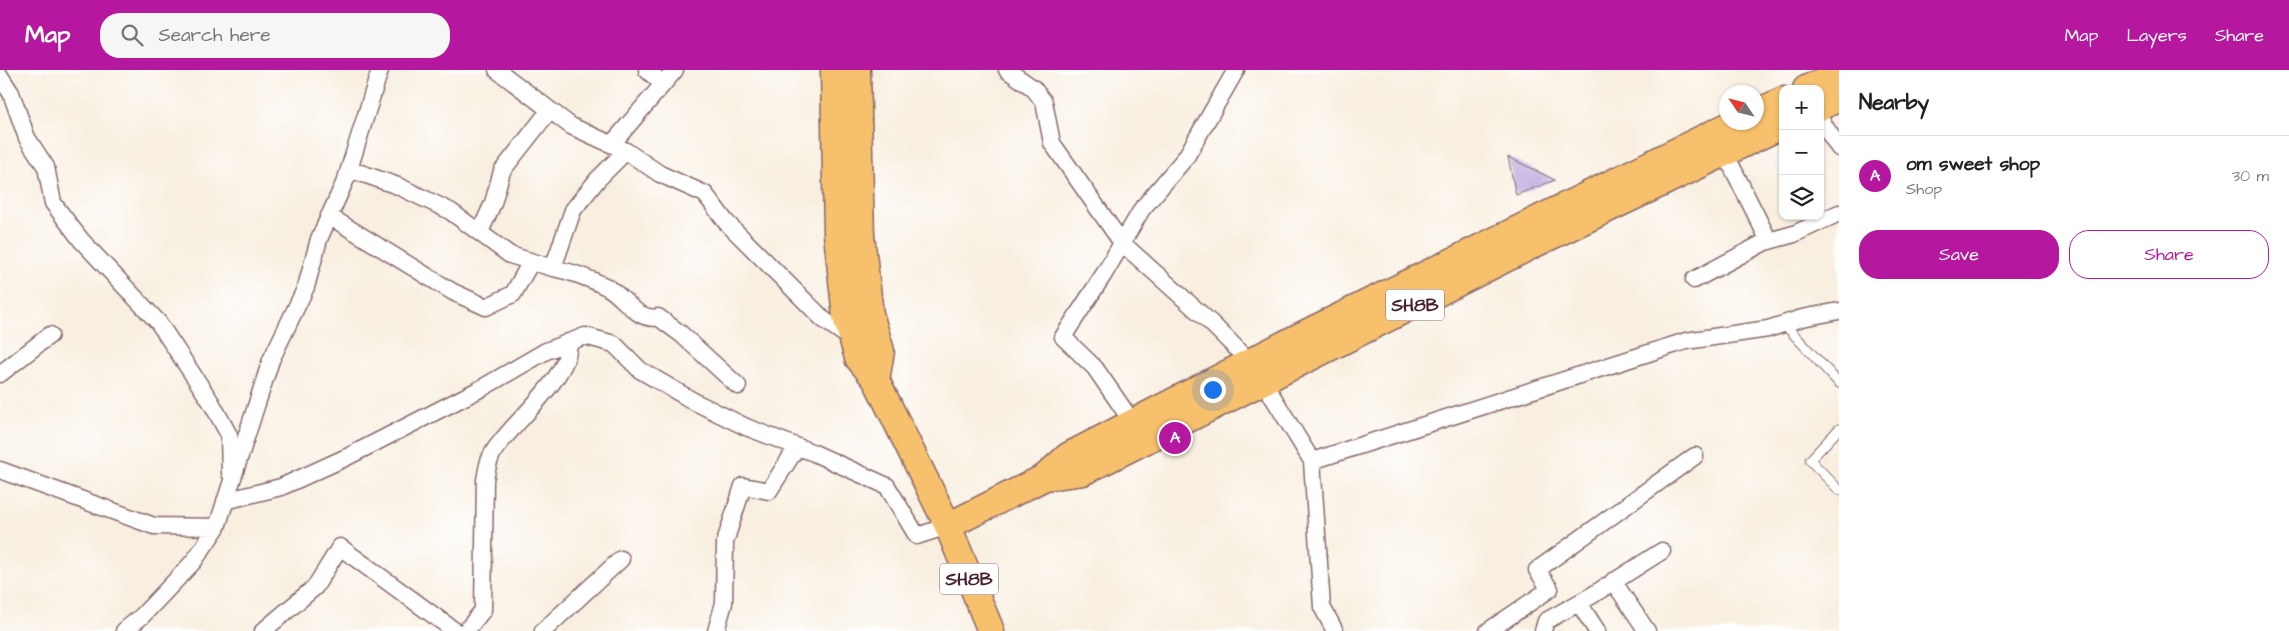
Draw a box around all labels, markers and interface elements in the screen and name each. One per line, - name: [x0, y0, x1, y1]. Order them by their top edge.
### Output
- search box: [100, 13, 450, 58]
- text: Map: [25, 18, 70, 52]
- icon: search: [118, 21, 146, 49]
- text: Search here: [158, 22, 271, 49]
- text: Map: [2064, 23, 2098, 48]
- text: Layers: [2126, 23, 2187, 48]
- text: Share: [2215, 23, 2264, 48]
- north arrow: [1719, 85, 1764, 130]
- map controls: [1779, 85, 1824, 220]
- button: +: [1779, 85, 1824, 130]
- text: Nearby: [1859, 88, 1929, 117]
- button: −: [1779, 130, 1824, 175]
- text: om sweet shop: [1906, 151, 2040, 178]
- text: A: [1870, 165, 1880, 187]
- text: 30 m: [2232, 165, 2269, 187]
- button: layers: [1779, 175, 1824, 220]
- text: Shop: [1906, 178, 1942, 200]
- button: Save: [1859, 230, 2059, 279]
- button: Share: [2069, 230, 2269, 279]
- road number: SH8B: [1386, 290, 1444, 320]
- your location: [1200, 377, 1226, 403]
- pin: A: [1159, 419, 1191, 457]
- road number: SH8B: [940, 564, 998, 594]

